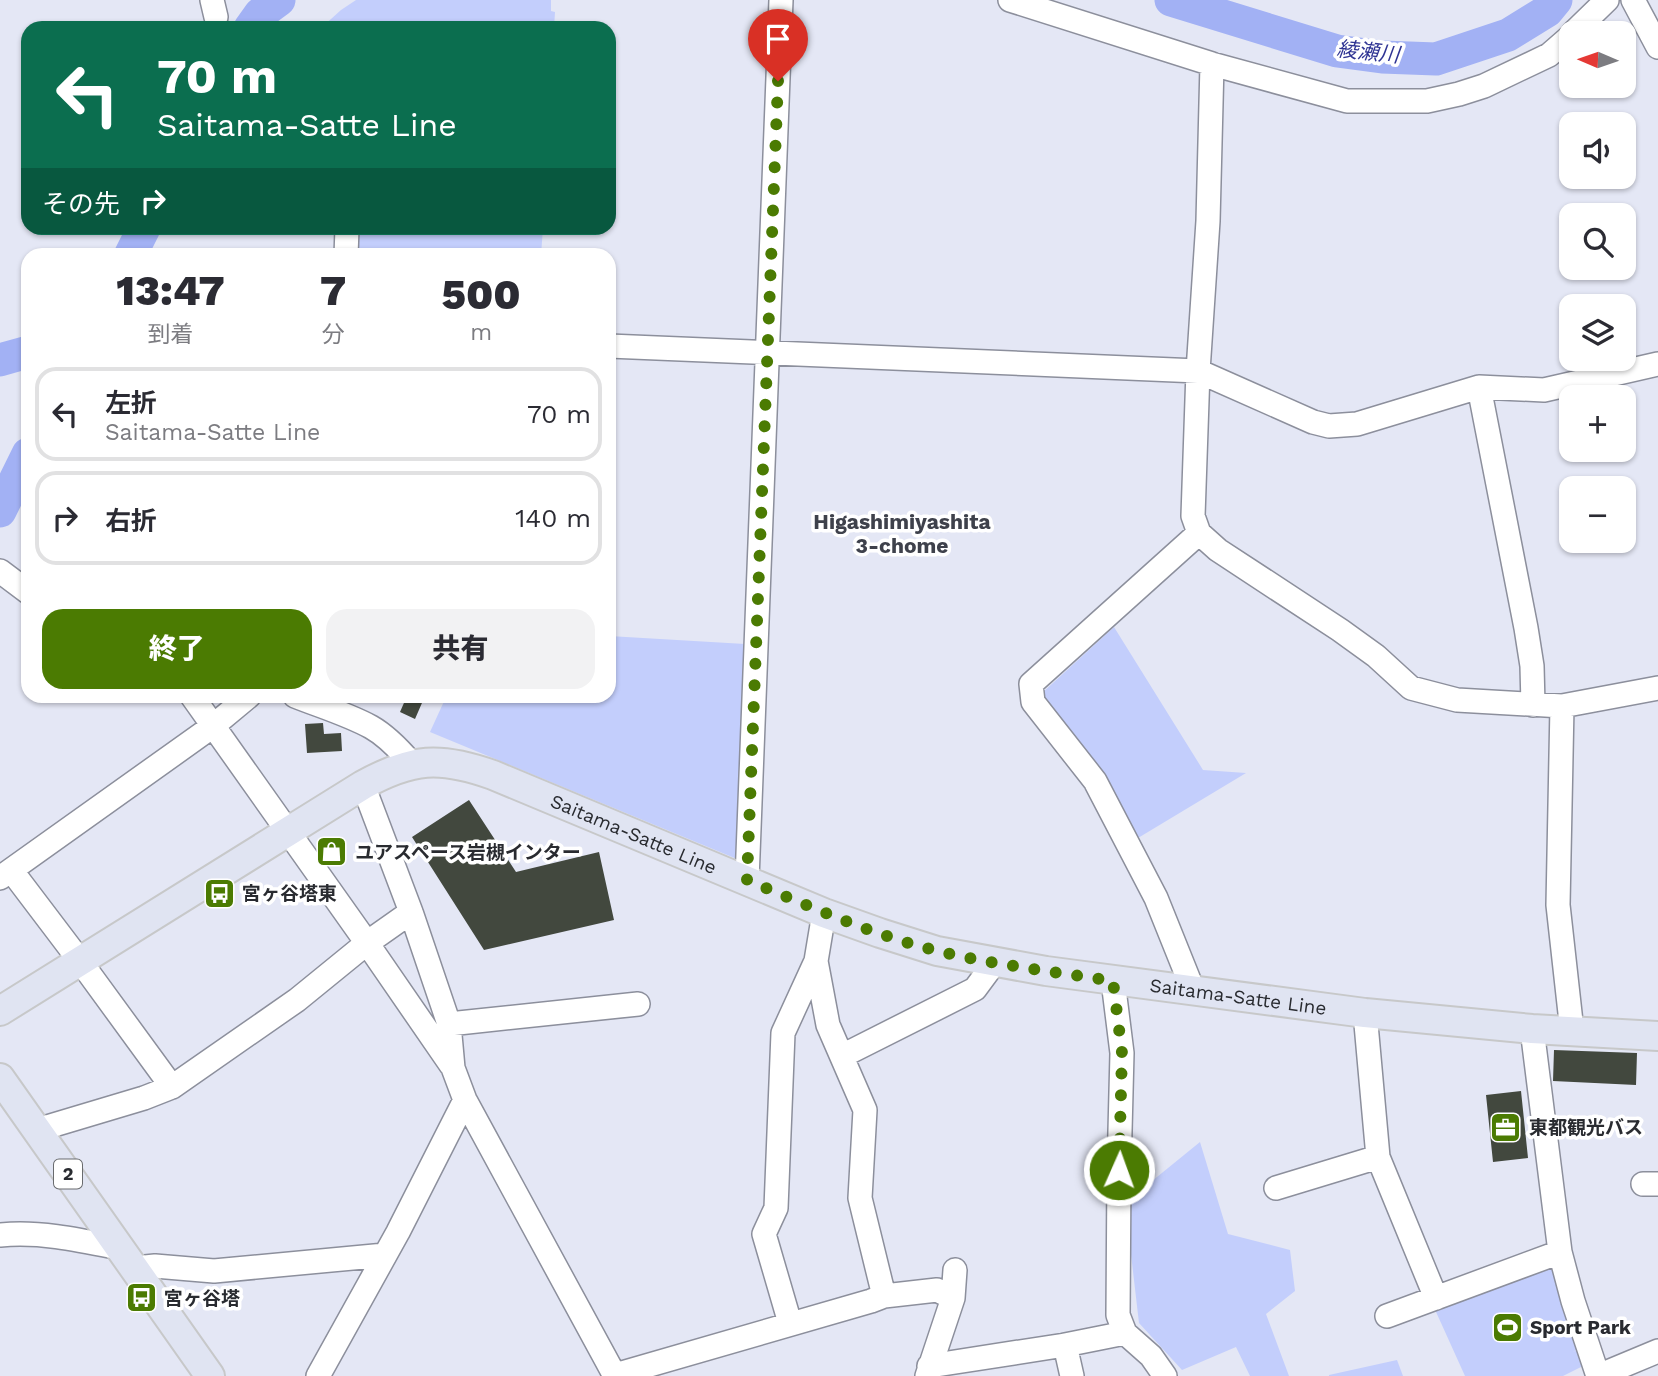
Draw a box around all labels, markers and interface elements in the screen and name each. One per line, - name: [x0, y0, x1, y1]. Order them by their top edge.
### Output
- pin: [748, 9, 808, 81]
- icon: arrive: [759, 20, 797, 58]
- north arrow: [1559, 21, 1636, 98]
- map controls: [1559, 21, 1636, 553]
- water label: 綾瀬川: [1335, 36, 1403, 67]
- text: 70 m: [157, 47, 277, 105]
- icon: left: [42, 49, 133, 140]
- text: Saitama-Satte Line: [157, 106, 457, 144]
- button: sound: [1559, 112, 1636, 189]
- icon: right: [134, 182, 172, 220]
- text: その先: [42, 189, 120, 219]
- button: search: [1559, 203, 1636, 280]
- text: 13:47: [116, 266, 225, 315]
- text: 7: [320, 266, 346, 315]
- text: 500: [442, 270, 521, 319]
- button: layers: [1559, 294, 1636, 371]
- text: m: [470, 319, 492, 346]
- text: 到着: [147, 321, 193, 348]
- text: 分: [322, 321, 345, 348]
- button: +: [1559, 385, 1636, 462]
- text: 左折: [105, 388, 157, 418]
- icon: left: [46, 395, 84, 433]
- text: 70 m: [527, 399, 591, 429]
- text: Saitama-Satte Line: [105, 419, 320, 446]
- button: −: [1559, 476, 1636, 553]
- icon: right: [46, 499, 84, 537]
- text: 140 m: [515, 503, 591, 533]
- text: 右折: [105, 506, 157, 536]
- district label: Higashimiyashita 3-chome: [813, 509, 992, 558]
- button: 終了: [42, 609, 312, 689]
- button: 共有: [326, 609, 595, 689]
- street label: Saitama-Satte Line: [547, 789, 720, 879]
- shop icon: ユアスペース岩槻インター: [315, 835, 349, 869]
- place label: ユアスペース岩槻インター: [355, 841, 581, 864]
- bus stop icon: 宮ヶ谷塔東: [202, 876, 236, 910]
- place label: 宮ヶ谷塔東: [242, 882, 337, 905]
- street label: Saitama-Satte Line: [1148, 974, 1328, 1020]
- office icon: 東都観光バス: [1489, 1110, 1523, 1144]
- place label: 東都観光バス: [1529, 1116, 1643, 1139]
- position arrow: [1082, 1133, 1156, 1207]
- road number: 2: [54, 1160, 82, 1189]
- bus stop icon: 宮ヶ谷塔: [124, 1281, 158, 1315]
- place label: 宮ヶ谷塔: [164, 1287, 240, 1310]
- sports icon: Sport Park: [1490, 1310, 1524, 1344]
- place label: Sport Park: [1530, 1316, 1631, 1339]

